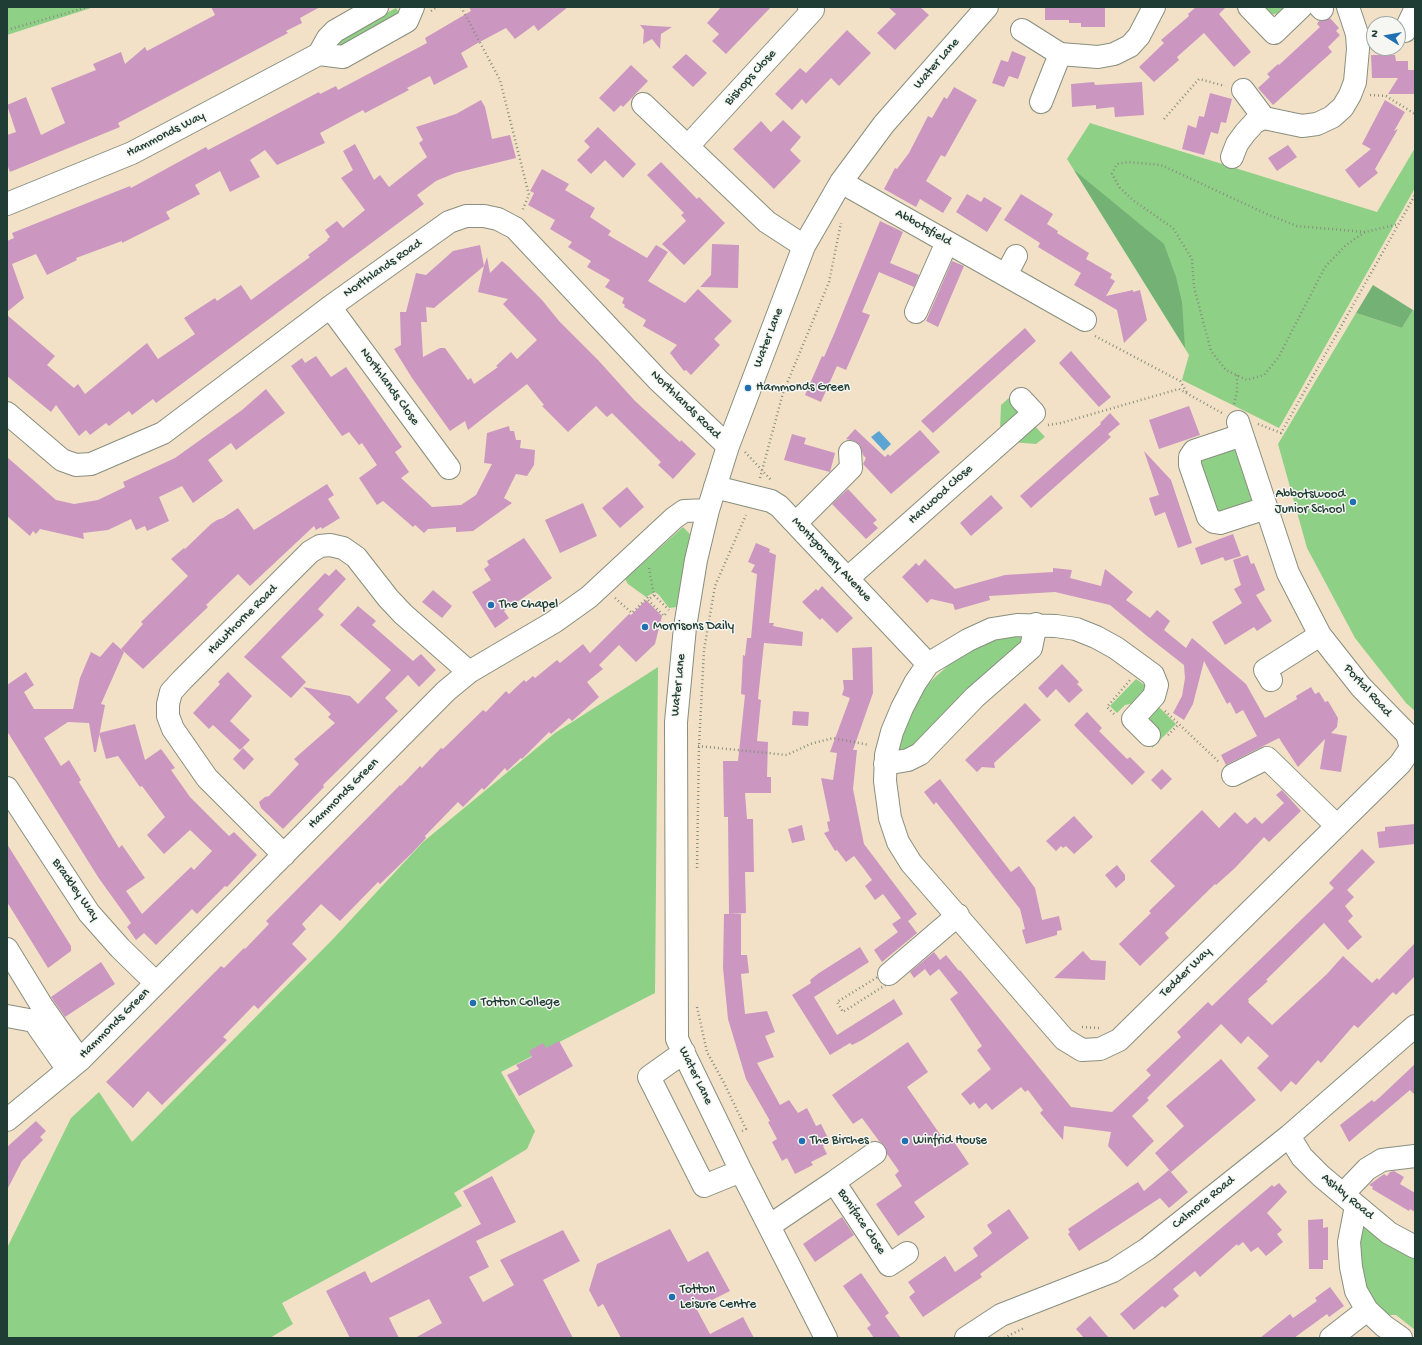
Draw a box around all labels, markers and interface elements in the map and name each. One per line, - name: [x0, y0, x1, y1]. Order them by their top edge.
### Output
- north arrow: [1366, 16, 1406, 56]
- text: N: [1369, 29, 1382, 39]
- street label: Water Lane: [911, 35, 963, 93]
- street label: Bishops Close: [722, 47, 780, 109]
- street label: Hammonds Way: [124, 108, 208, 162]
- street label: Abbotsfield: [892, 206, 954, 250]
- street label: Northlands Road: [341, 236, 425, 302]
- street label: Water Lane: [750, 306, 788, 370]
- street label: Northlands Close: [356, 345, 422, 429]
- street label: Northlands Road: [646, 367, 724, 443]
- place label: Hammonds Green: [756, 380, 850, 396]
- marker: Hammonds Green: [743, 383, 753, 393]
- street label: Harwood Close: [905, 462, 977, 528]
- place label: Abbotswood Junior School: [1275, 487, 1345, 518]
- marker: Abbotswood Junior School: [1348, 497, 1358, 507]
- street label: Montgomery Avenue: [788, 514, 874, 606]
- street label: Hawthorne Road: [205, 582, 281, 658]
- place label: The Chapel: [499, 597, 558, 613]
- marker: The Chapel: [486, 600, 496, 610]
- place label: Morrisons Daily: [653, 619, 734, 635]
- marker: Morrisons Daily: [640, 622, 650, 632]
- street label: Water Lane: [668, 653, 690, 717]
- street label: Portal Road: [1339, 661, 1395, 721]
- street label: Hammonds Green: [305, 755, 383, 833]
- street label: Brackley Way: [48, 856, 102, 924]
- street label: Tedder Way: [1157, 944, 1215, 1002]
- street label: Hammonds Green: [76, 985, 154, 1063]
- place label: Totton College: [481, 995, 560, 1011]
- marker: Totton College: [468, 998, 478, 1008]
- street label: Water Lane: [674, 1044, 716, 1108]
- place label: The Birches: [810, 1133, 869, 1149]
- place label: Winfrid House: [913, 1133, 987, 1149]
- marker: The Birches: [797, 1136, 807, 1146]
- marker: Winfrid House: [900, 1136, 910, 1146]
- street label: Ashby Road: [1317, 1170, 1377, 1224]
- street label: Calmore Road: [1170, 1173, 1238, 1233]
- street label: Boniface Close: [833, 1186, 889, 1258]
- place label: Totton Leisure Centre: [680, 1282, 756, 1313]
- marker: Totton Leisure Centre: [667, 1292, 677, 1302]

